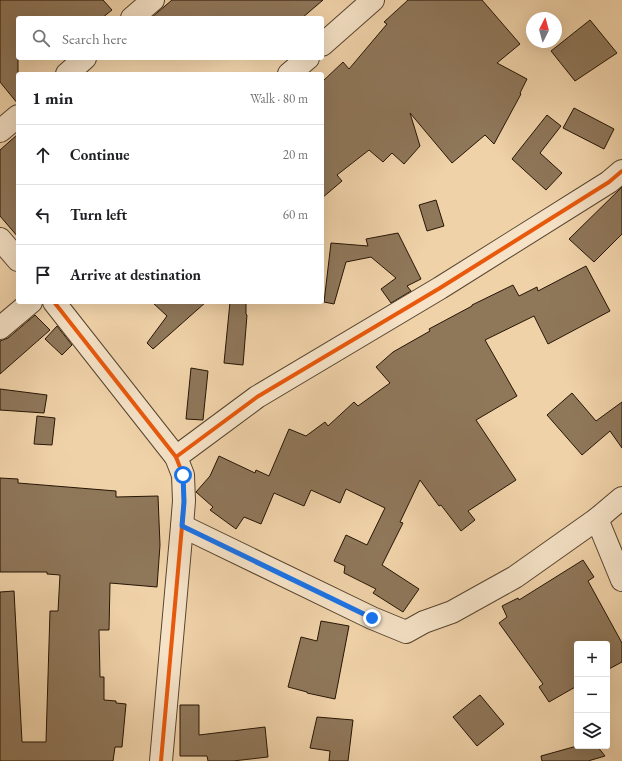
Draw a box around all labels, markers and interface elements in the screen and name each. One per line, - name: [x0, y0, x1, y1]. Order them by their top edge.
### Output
- north arrow: [526, 12, 562, 48]
- search box: [16, 16, 324, 60]
- icon: search: [30, 27, 52, 49]
- text: Search here: [62, 29, 127, 48]
- text: 1 min: [32, 87, 73, 109]
- text: Walk · 80 m: [250, 90, 308, 107]
- icon: ahead: [32, 144, 54, 166]
- text: Continue: [70, 145, 130, 164]
- text: 20 m: [283, 146, 308, 163]
- icon: left: [32, 204, 54, 226]
- text: Turn left: [70, 205, 127, 224]
- text: 60 m: [283, 206, 308, 223]
- icon: arrive: [32, 264, 54, 286]
- text: Arrive at destination: [70, 265, 201, 284]
- route start: [174, 466, 192, 484]
- route end: [363, 609, 381, 627]
- map controls: [574, 641, 610, 749]
- button: +: [574, 641, 610, 677]
- button: −: [574, 677, 610, 713]
- button: layers: [574, 713, 610, 749]

